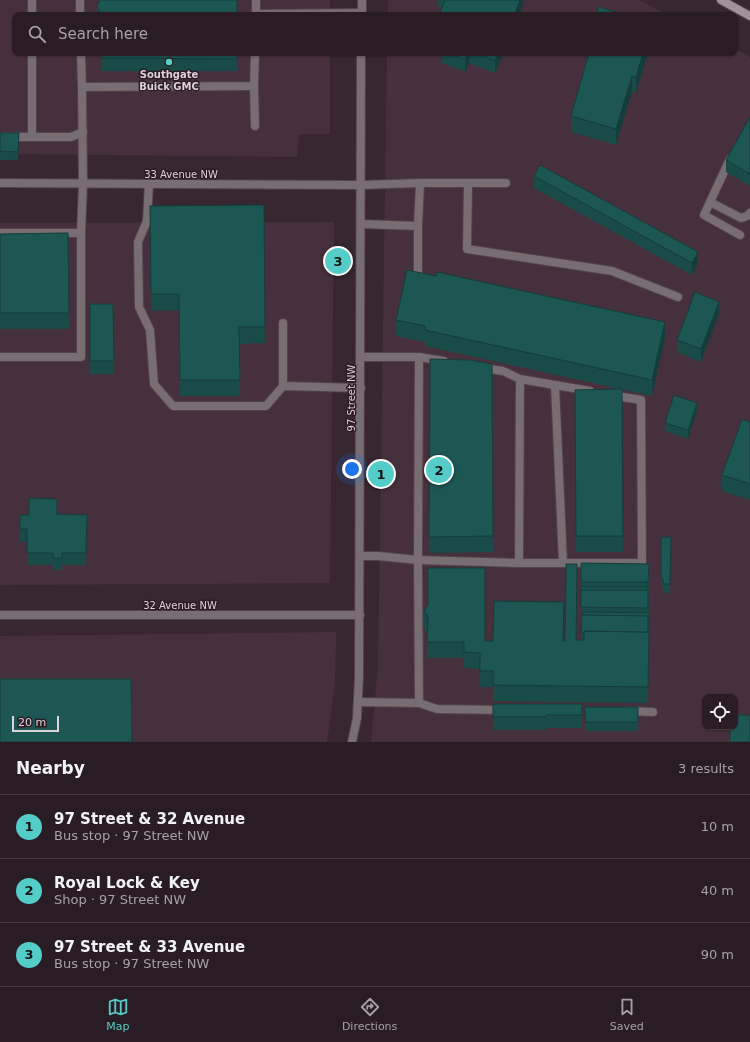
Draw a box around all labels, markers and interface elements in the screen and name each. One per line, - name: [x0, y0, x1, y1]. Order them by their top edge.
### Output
- search box: [12, 12, 738, 56]
- icon: search: [26, 23, 48, 45]
- text: Search here: [58, 25, 148, 43]
- marker: Southgate Buick GMC: [164, 57, 174, 67]
- place label: Southgate Buick GMC: [139, 69, 199, 92]
- street label: 33 Avenue NW: [144, 169, 218, 180]
- pin: 3: [325, 246, 351, 276]
- street label: 97 Street NW: [346, 364, 357, 431]
- pin: 2: [426, 455, 452, 485]
- your location: [342, 459, 362, 479]
- pin: 1: [368, 459, 394, 489]
- street label: 32 Avenue NW: [143, 600, 217, 611]
- map controls: [702, 694, 738, 730]
- button: locate: [702, 694, 738, 730]
- scale bar: [12, 714, 59, 733]
- text: 20 m: [18, 716, 46, 729]
- text: Nearby: [16, 758, 85, 778]
- text: 3 results: [678, 761, 734, 776]
- text: 97 Street & 32 Avenue: [54, 810, 245, 828]
- text: 1: [24, 819, 34, 834]
- text: 10 m: [701, 819, 734, 834]
- text: Bus stop · 97 Street NW: [54, 828, 209, 843]
- text: Royal Lock & Key: [54, 874, 200, 892]
- text: 2: [24, 883, 34, 898]
- text: 40 m: [701, 883, 734, 898]
- text: Shop · 97 Street NW: [54, 892, 186, 907]
- text: 97 Street & 33 Avenue: [54, 938, 245, 956]
- text: 3: [24, 947, 34, 962]
- text: 90 m: [701, 947, 734, 962]
- text: Bus stop · 97 Street NW: [54, 956, 209, 971]
- tab: Map: [106, 996, 129, 1033]
- tab: Directions: [342, 996, 397, 1033]
- tab: Saved: [610, 996, 644, 1033]

